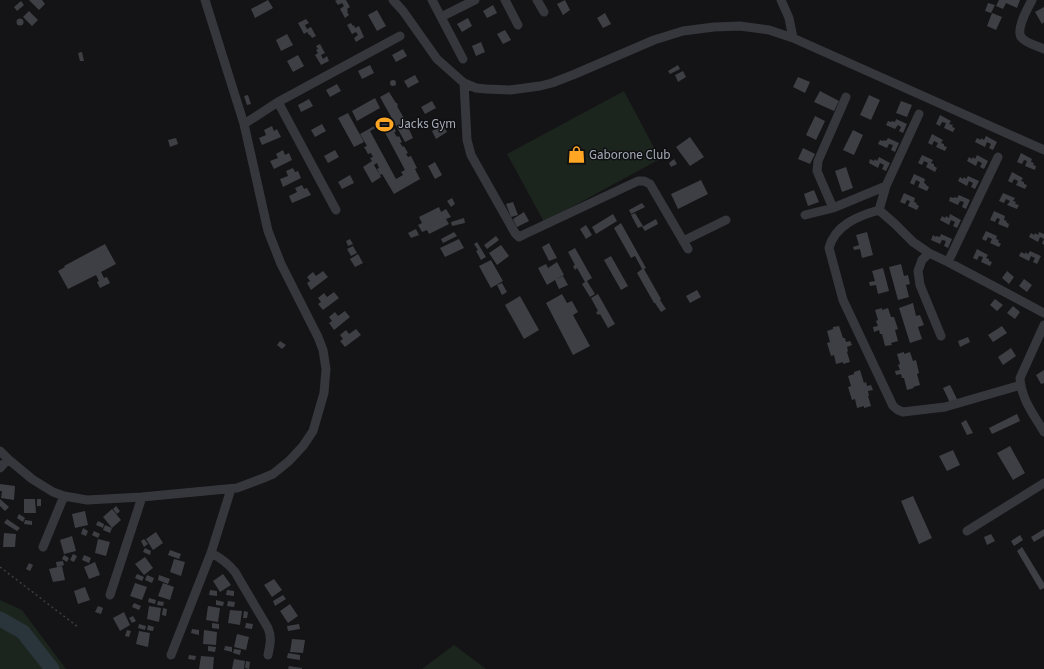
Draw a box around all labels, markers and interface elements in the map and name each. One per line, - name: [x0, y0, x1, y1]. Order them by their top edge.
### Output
- sports icon: Jacks Gym: [375, 114, 395, 134]
- place label: Jacks Gym: [398, 115, 456, 133]
- shop icon: Gaborone Club: [566, 145, 586, 165]
- place label: Gaborone Club: [589, 146, 670, 164]

